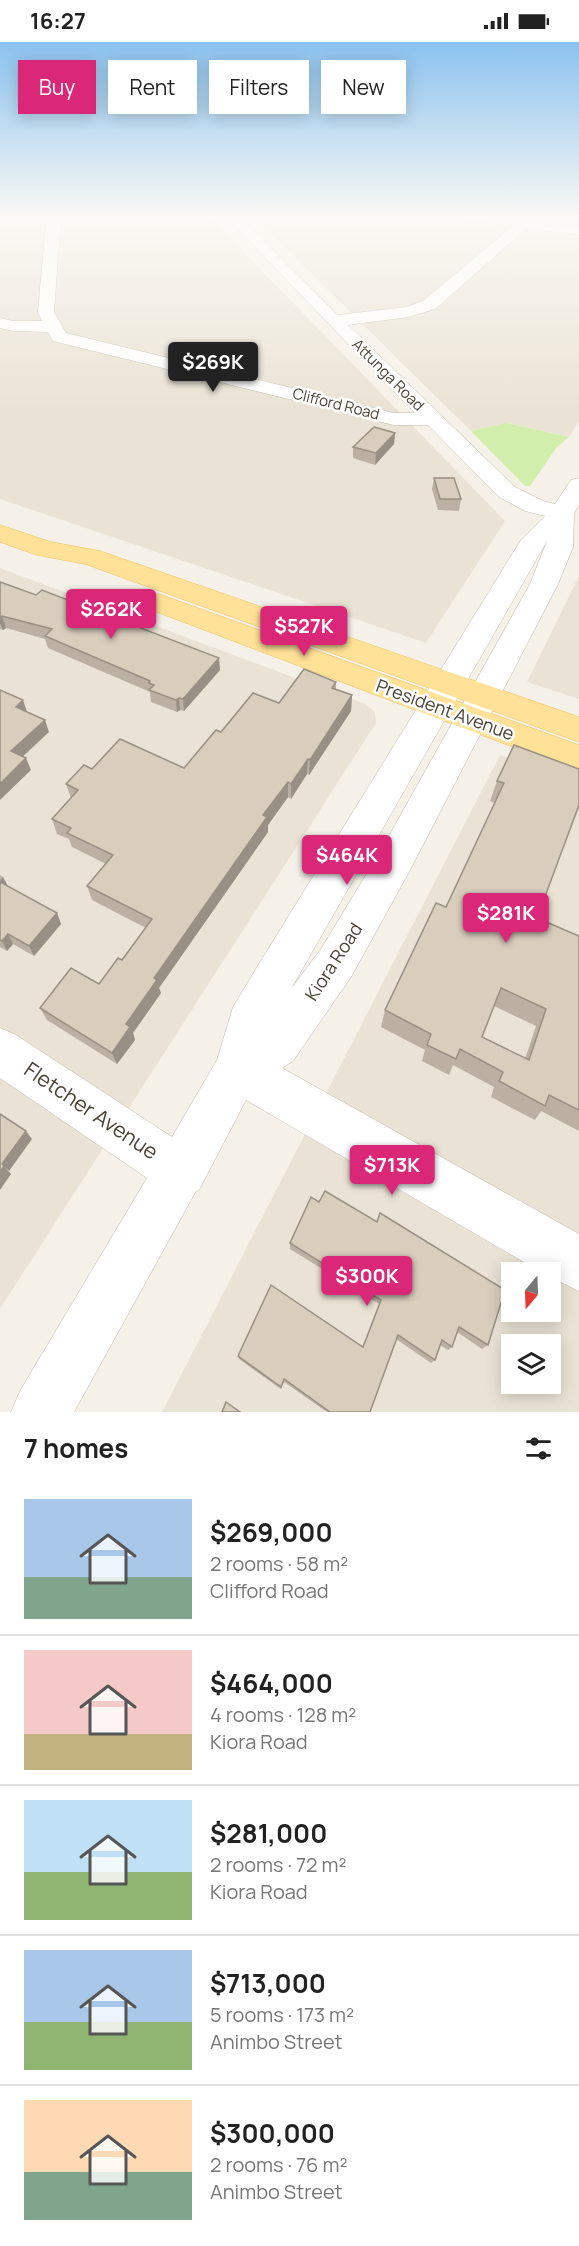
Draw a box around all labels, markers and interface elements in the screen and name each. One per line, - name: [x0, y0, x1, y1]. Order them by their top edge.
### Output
- text: 16:27: [30, 6, 86, 36]
- chip: Buy: [18, 60, 96, 114]
- chip: Rent: [108, 60, 197, 114]
- chip: Filters: [209, 60, 309, 114]
- chip: New: [321, 60, 406, 114]
- street label: Attunga Road: [348, 334, 429, 415]
- pin: $269K: [171, 342, 255, 393]
- text: $269K: [182, 348, 244, 375]
- street label: Clifford Road: [290, 383, 382, 424]
- pin: $262K: [69, 589, 153, 640]
- text: $262K: [80, 595, 142, 622]
- pin: $527K: [262, 606, 346, 657]
- text: $527K: [274, 612, 334, 639]
- street label: President Avenue: [373, 673, 518, 745]
- pin: $464K: [305, 835, 389, 886]
- text: $464K: [316, 841, 378, 868]
- pin: $281K: [464, 893, 548, 944]
- text: $281K: [477, 899, 535, 926]
- street label: Kiora Road: [299, 918, 367, 1005]
- street label: Fletcher Avenue: [19, 1055, 164, 1165]
- pin: $713K: [350, 1145, 434, 1196]
- text: $713K: [364, 1151, 420, 1178]
- pin: $300K: [325, 1256, 409, 1307]
- text: $300K: [335, 1262, 399, 1289]
- north arrow: [501, 1262, 561, 1322]
- map controls: [501, 1262, 561, 1394]
- button: layers: [501, 1334, 561, 1394]
- text: 7 homes: [24, 1430, 128, 1466]
- icon: filters: [522, 1432, 555, 1465]
- text: $269,000: [210, 1514, 333, 1550]
- icon: home: [72, 1523, 144, 1595]
- text: 2 rooms · 58 m²: [210, 1550, 348, 1577]
- text: Clifford Road: [210, 1577, 329, 1604]
- text: $464,000: [210, 1665, 333, 1701]
- icon: home: [72, 1674, 144, 1746]
- text: 4 rooms · 128 m²: [210, 1701, 356, 1728]
- text: Kiora Road: [210, 1728, 308, 1755]
- text: $281,000: [210, 1815, 327, 1851]
- icon: home: [72, 1824, 144, 1896]
- text: 2 rooms · 72 m²: [210, 1851, 346, 1878]
- text: Kiora Road: [210, 1878, 308, 1905]
- text: $713,000: [210, 1965, 326, 2001]
- icon: home: [72, 1974, 144, 2046]
- text: 5 rooms · 173 m²: [210, 2001, 354, 2028]
- text: Animbo Street: [210, 2028, 343, 2055]
- text: $300,000: [210, 2115, 335, 2151]
- icon: home: [72, 2124, 144, 2196]
- text: 2 rooms · 76 m²: [210, 2151, 347, 2178]
- text: Animbo Street: [210, 2178, 343, 2205]

